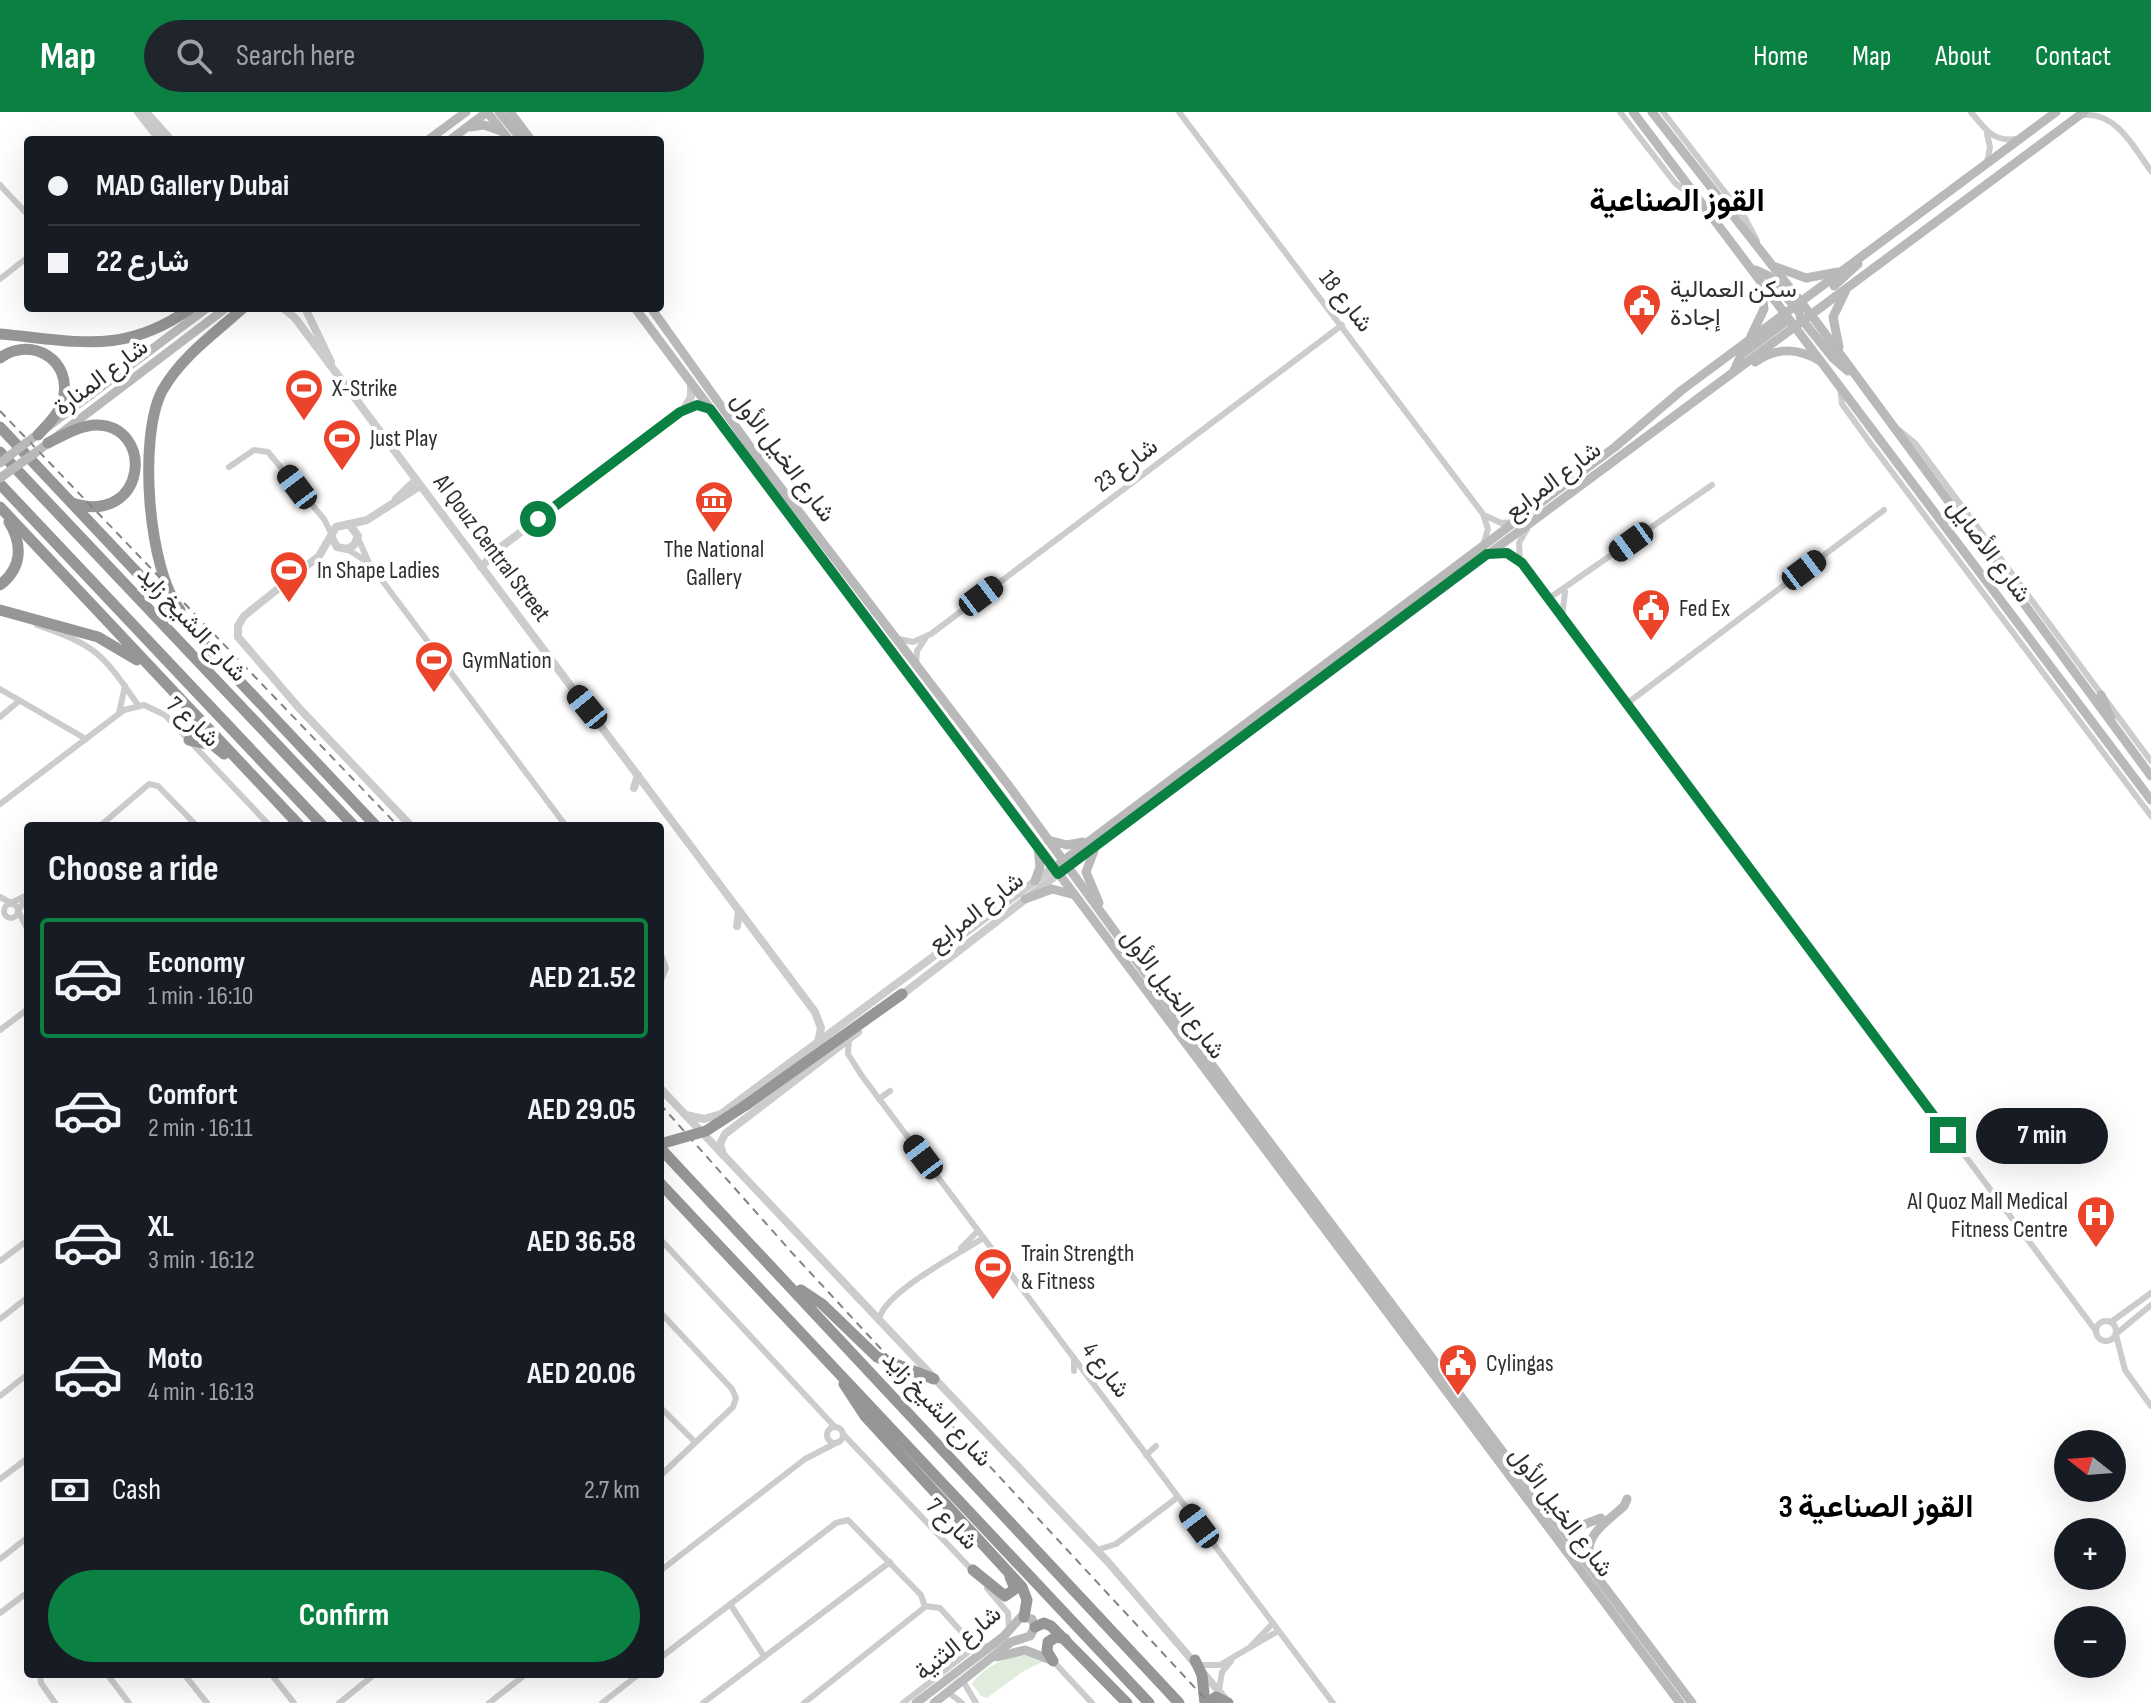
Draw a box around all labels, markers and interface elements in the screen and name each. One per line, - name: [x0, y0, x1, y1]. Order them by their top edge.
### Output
- search box: [144, 20, 704, 92]
- text: Map: [40, 34, 96, 79]
- icon: search: [172, 34, 216, 78]
- text: Search here: [236, 38, 355, 74]
- text: Home: [1753, 40, 1808, 73]
- text: Map: [1852, 40, 1891, 73]
- text: About: [1935, 40, 1991, 73]
- text: Contact: [2035, 40, 2111, 73]
- text: MAD Gallery Dubai: [96, 168, 289, 204]
- district label: القوز الصناعية: [1589, 182, 1765, 221]
- text: شارع 22: [96, 244, 189, 280]
- street label: شارع 18: [1312, 264, 1379, 339]
- place label: سكن العمالية إجادة: [1670, 275, 1797, 332]
- public building icon: سكن العمالية إجادة: [1621, 282, 1663, 337]
- street label: شارع المنارة: [48, 332, 154, 423]
- sports icon: X-Strike: [283, 367, 325, 422]
- place label: X-Strike: [331, 374, 397, 403]
- street label: شارع الخيل الأول: [724, 386, 841, 528]
- sports icon: Just Play: [321, 417, 363, 472]
- place label: Just Play: [369, 424, 438, 453]
- street label: شارع 23: [1088, 432, 1164, 499]
- street label: شارع المرابع: [1499, 435, 1608, 528]
- car: [273, 461, 321, 513]
- street label: Al Qouz Central Street: [427, 468, 557, 627]
- museum icon: The National Gallery: [693, 479, 735, 534]
- street label: شارع الأصايل: [1940, 494, 2037, 609]
- route start: [520, 501, 556, 537]
- car: [1605, 518, 1657, 566]
- place label: The National Gallery: [664, 535, 764, 592]
- car: [1778, 546, 1830, 594]
- sports icon: In Shape Ladies: [268, 549, 310, 604]
- place label: In Shape Ladies: [317, 556, 440, 585]
- street label: شارع الشيخ زايد: [130, 560, 253, 689]
- car: [955, 572, 1007, 620]
- public building icon: Fed Ex: [1630, 587, 1672, 642]
- place label: Fed Ex: [1679, 594, 1730, 623]
- sports icon: GymNation: [413, 639, 455, 694]
- place label: GymNation: [462, 646, 552, 675]
- car: [563, 681, 611, 733]
- street label: شارع 7: [160, 690, 225, 754]
- text: Choose a ride: [48, 848, 219, 891]
- street label: شارع المرابع: [923, 866, 1031, 960]
- street label: شارع الخيل الأول: [1114, 923, 1231, 1065]
- icon: car: [52, 942, 124, 1014]
- text: Economy: [148, 945, 245, 981]
- text: AED 21.52: [530, 960, 636, 996]
- text: 1 min · 16:10: [148, 981, 253, 1012]
- icon: car: [52, 1074, 124, 1146]
- text: Comfort: [148, 1077, 238, 1113]
- text: AED 29.05: [528, 1092, 636, 1128]
- callout: 7 min: [1976, 1107, 2108, 1163]
- text: 2 min · 16:11: [148, 1113, 253, 1144]
- route end: [1930, 1117, 1966, 1153]
- text: 7 min: [2017, 1120, 2067, 1151]
- car: [899, 1131, 947, 1183]
- place label: Al Quoz Mall Medical Fitness Centre: [1906, 1187, 2068, 1244]
- hospital icon: Al Quoz Mall Medical Fitness Centre: [2075, 1194, 2117, 1249]
- icon: car: [52, 1206, 124, 1278]
- text: XL: [148, 1209, 174, 1245]
- text: AED 36.58: [527, 1224, 636, 1260]
- place label: Train Strength & Fitness: [1021, 1239, 1134, 1296]
- text: 3 min · 16:12: [148, 1245, 255, 1276]
- sports icon: Train Strength & Fitness: [972, 1246, 1014, 1301]
- street label: شارع 4: [1075, 1336, 1136, 1404]
- icon: car: [52, 1338, 124, 1410]
- text: Moto: [148, 1341, 203, 1377]
- public building icon: Cylingas: [1437, 1342, 1479, 1397]
- street label: شارع الشيخ زايد: [875, 1345, 998, 1474]
- place label: Cylingas: [1486, 1349, 1554, 1378]
- text: AED 20.06: [527, 1356, 636, 1392]
- text: 4 min · 16:13: [148, 1377, 255, 1408]
- north arrow: [2054, 1430, 2126, 1502]
- map controls: [2054, 1430, 2126, 1678]
- street label: شارع الخيل الأول: [1502, 1441, 1619, 1583]
- icon: cash: [48, 1468, 92, 1512]
- text: Cash: [112, 1472, 161, 1508]
- text: 2.7 km: [584, 1475, 640, 1506]
- district label: القوز الصناعية 3: [1779, 1488, 1973, 1527]
- street label: شارع 7: [919, 1492, 984, 1557]
- car: [1175, 1500, 1223, 1552]
- button: +: [2054, 1518, 2126, 1590]
- button: Confirm: [48, 1570, 640, 1662]
- street label: شارع الثنية: [909, 1599, 1008, 1687]
- button: −: [2054, 1606, 2126, 1678]

